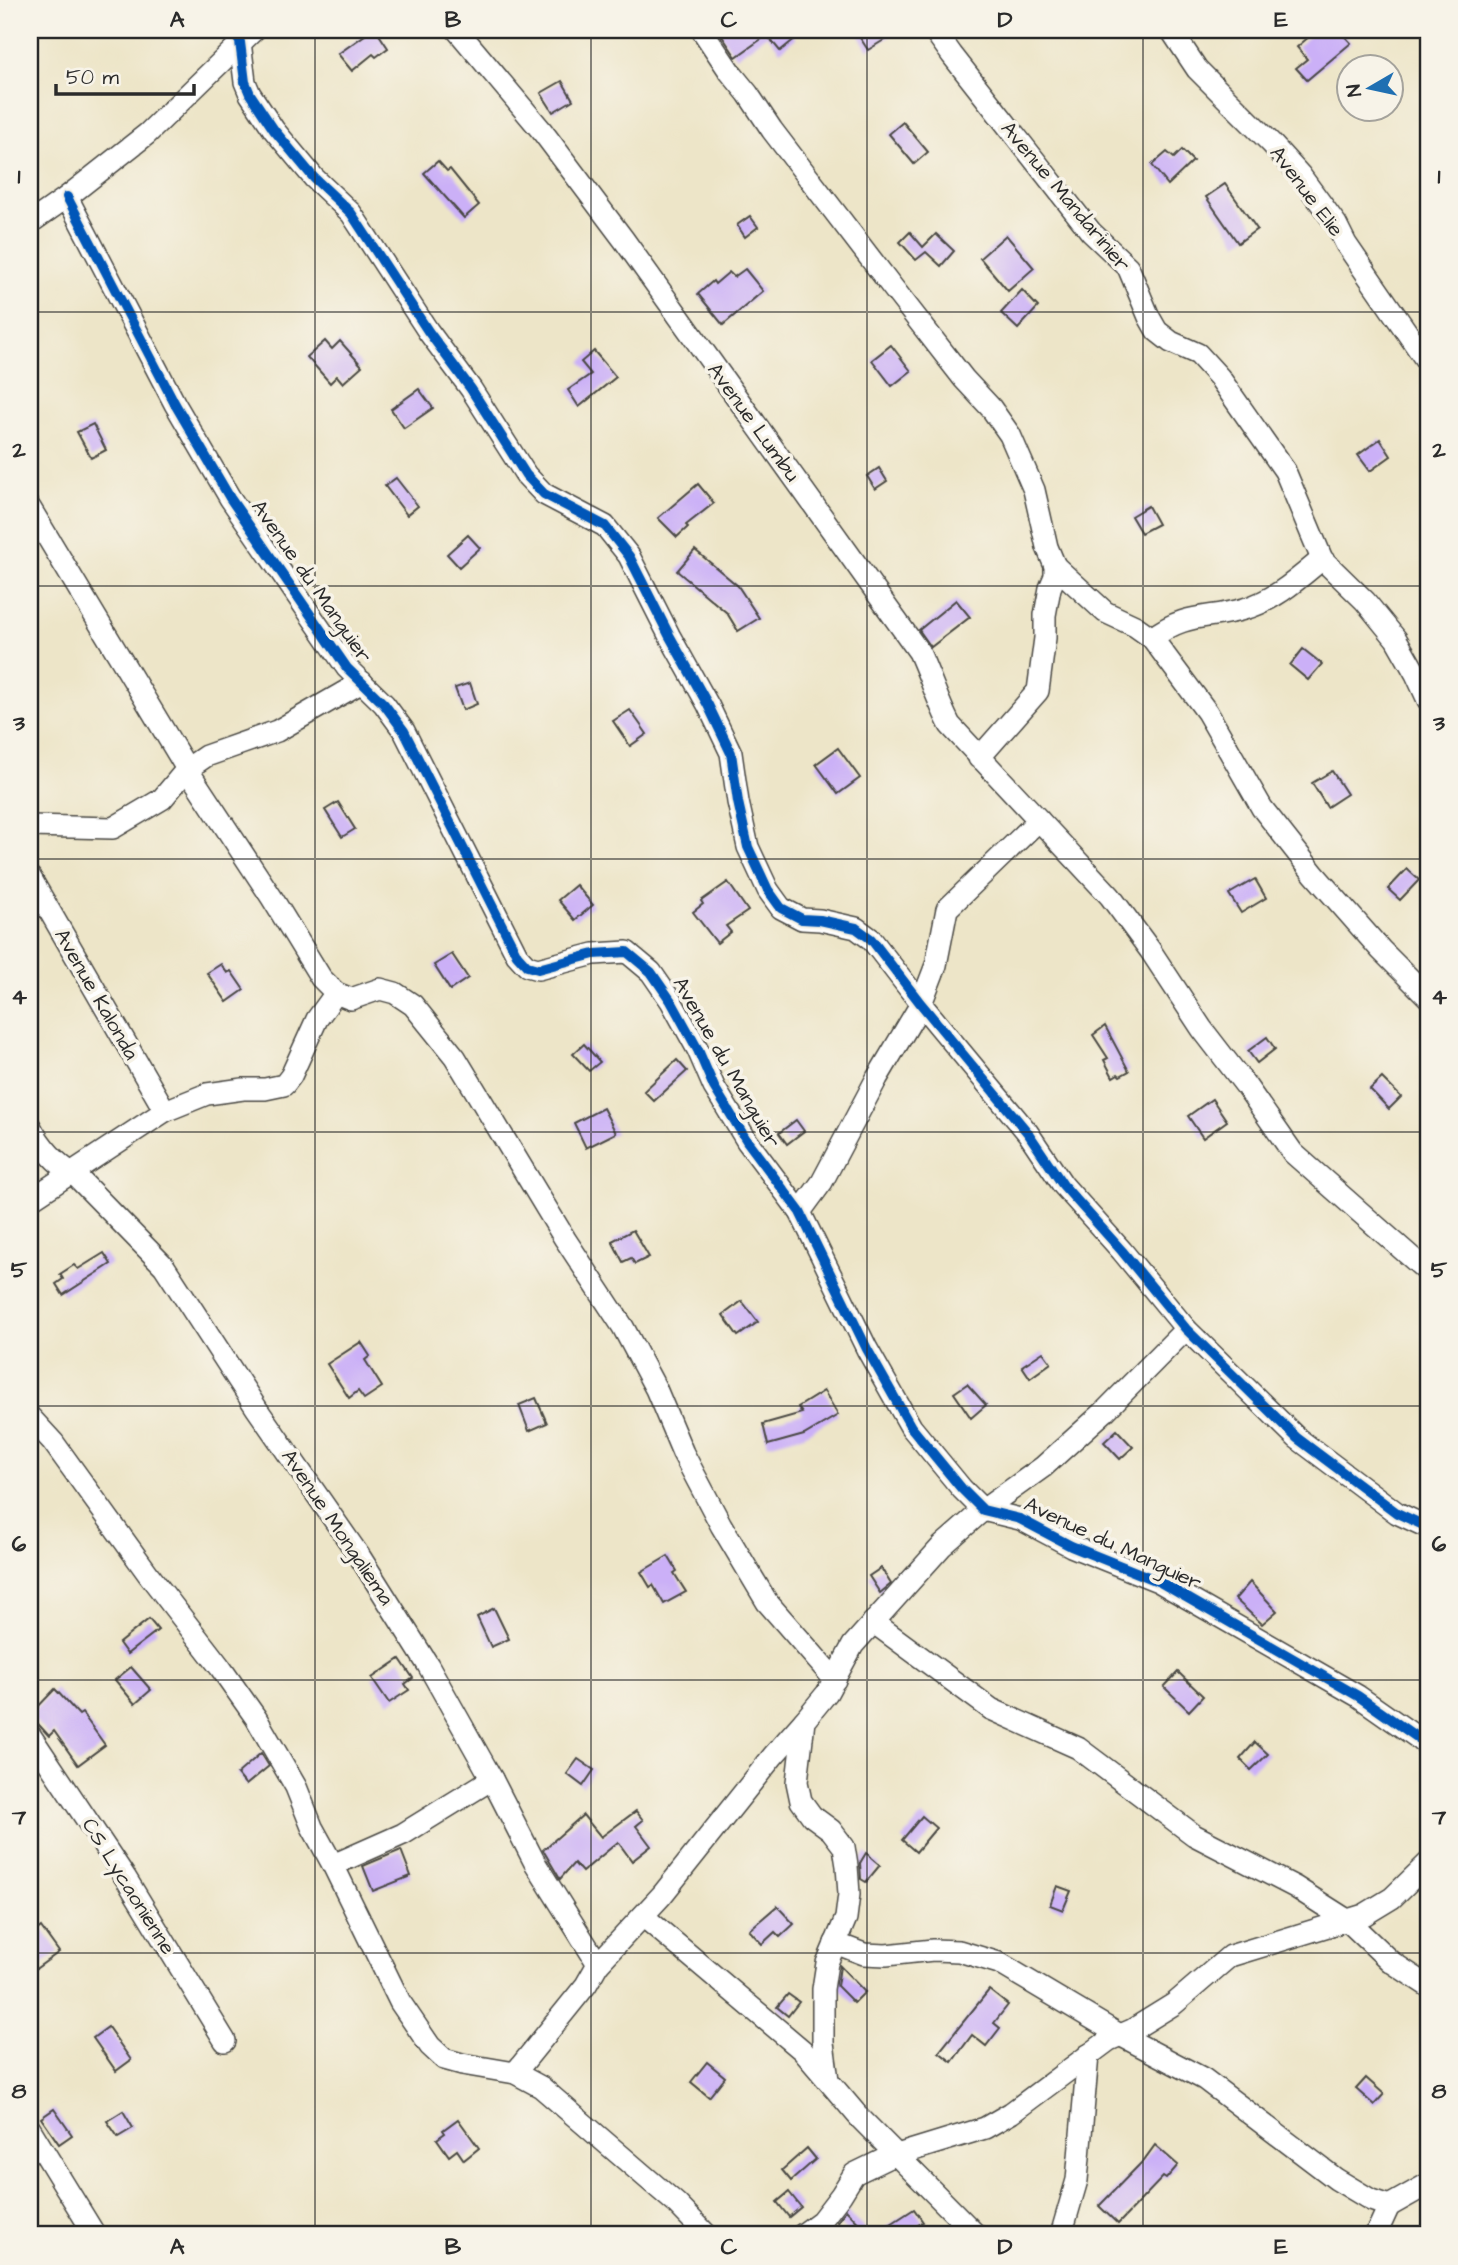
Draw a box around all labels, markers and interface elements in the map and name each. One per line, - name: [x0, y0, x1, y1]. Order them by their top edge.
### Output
- text: A: [170, 4, 185, 36]
- text: B: [445, 4, 462, 36]
- text: C: [721, 4, 738, 36]
- text: D: [998, 4, 1013, 36]
- text: E: [1274, 4, 1288, 36]
- scale bar: [56, 52, 194, 96]
- north arrow: [1336, 52, 1406, 122]
- text: 50 m: [66, 63, 120, 92]
- text: N: [1340, 82, 1369, 98]
- street label: Avenue Mandarinier: [994, 115, 1137, 278]
- street label: Avenue Elie: [1263, 140, 1350, 243]
- text: 1: [18, 160, 21, 192]
- text: 1: [1438, 160, 1441, 192]
- street label: Avenue Lumbu: [701, 357, 807, 488]
- text: 2: [11, 434, 26, 466]
- text: 2: [1431, 434, 1446, 466]
- street label: Avenue du Manguier: [243, 494, 379, 670]
- text: 3: [12, 707, 25, 739]
- text: 3: [1432, 707, 1445, 739]
- street label: Avenue Kalonda: [47, 923, 146, 1065]
- street label: Avenue du Manguier: [664, 972, 787, 1154]
- text: 4: [11, 981, 27, 1013]
- text: 4: [1431, 981, 1447, 1013]
- text: 5: [11, 1254, 28, 1286]
- text: 5: [1431, 1254, 1448, 1286]
- street label: Avenue Mongaliema: [273, 1443, 401, 1612]
- street label: Avenue du Manguier: [1019, 1490, 1207, 1599]
- text: 6: [12, 1528, 27, 1560]
- text: 6: [1432, 1528, 1447, 1560]
- text: 7: [11, 1801, 27, 1833]
- text: 7: [1431, 1801, 1447, 1833]
- street label: CS Lycaonienne: [73, 1812, 182, 1961]
- text: 8: [12, 2075, 27, 2107]
- text: 8: [1432, 2075, 1447, 2107]
- text: A: [170, 2231, 185, 2263]
- text: B: [445, 2231, 462, 2263]
- text: C: [721, 2231, 738, 2263]
- text: D: [998, 2231, 1013, 2263]
- text: E: [1274, 2231, 1288, 2263]

